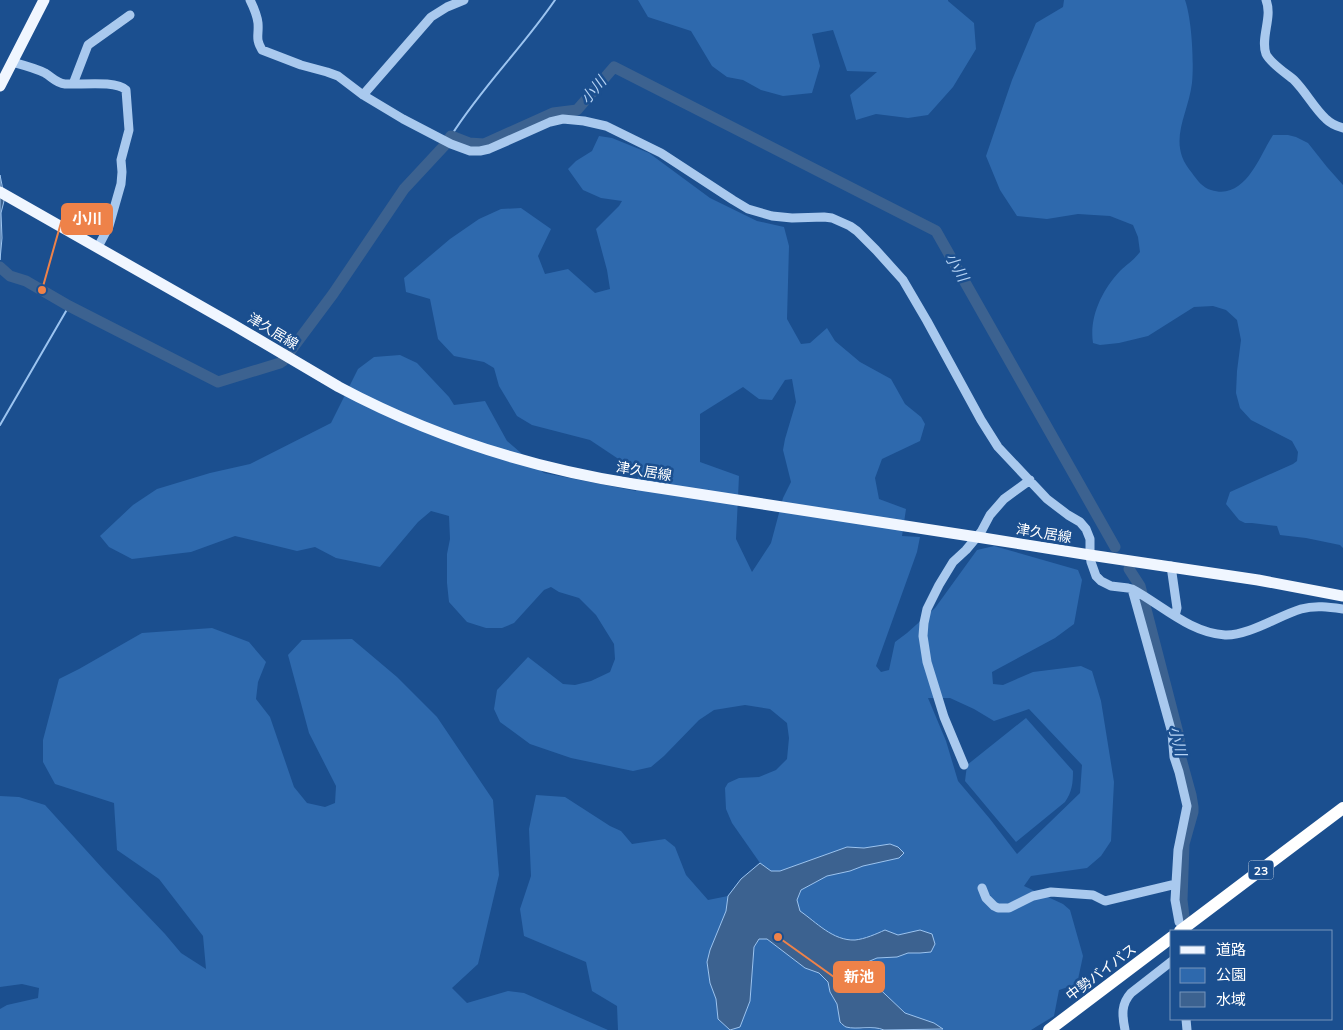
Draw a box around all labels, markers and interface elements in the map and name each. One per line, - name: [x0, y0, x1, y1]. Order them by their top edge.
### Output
- water label: 小川: [576, 71, 611, 108]
- callout: 小川: [62, 204, 112, 234]
- text: 小川: [72, 209, 102, 228]
- water label: 小川: [941, 249, 974, 286]
- street label: 津久居線: [244, 309, 302, 353]
- street label: 津久居線: [615, 458, 673, 484]
- street label: 津久居線: [1015, 520, 1073, 546]
- water label: 小川: [1165, 724, 1191, 760]
- road number: 23: [1248, 860, 1274, 880]
- legend: [1170, 930, 1333, 1020]
- street label: 中勢バイパス: [1062, 940, 1140, 1004]
- text: 道路: [1216, 940, 1246, 959]
- callout: 新池: [834, 962, 884, 992]
- text: 公園: [1216, 965, 1246, 984]
- text: 新池: [844, 967, 874, 986]
- text: 水域: [1216, 990, 1246, 1009]

